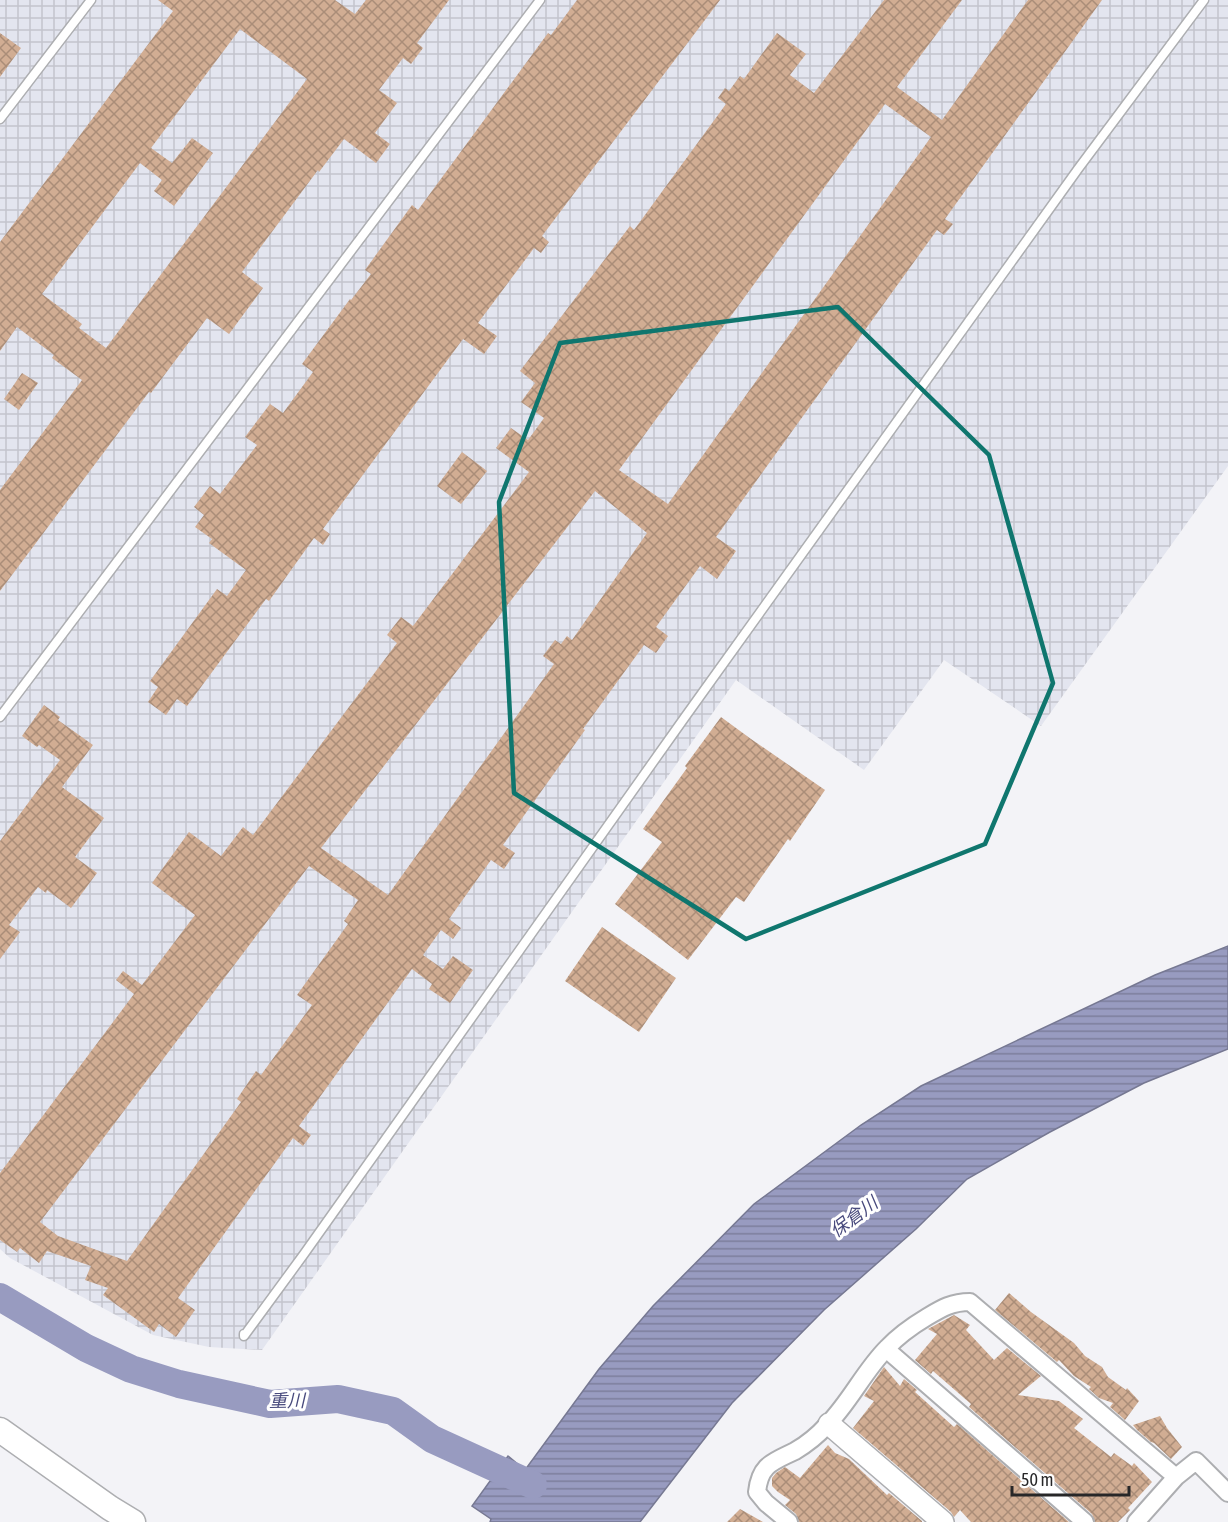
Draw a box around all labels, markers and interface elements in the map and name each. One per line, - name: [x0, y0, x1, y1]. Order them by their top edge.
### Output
- water label: 保倉川: [826, 1191, 883, 1241]
- water label: 重川: [269, 1390, 307, 1411]
- scale bar: [1012, 1459, 1129, 1497]
- text: 50 m: [1021, 1469, 1053, 1490]

